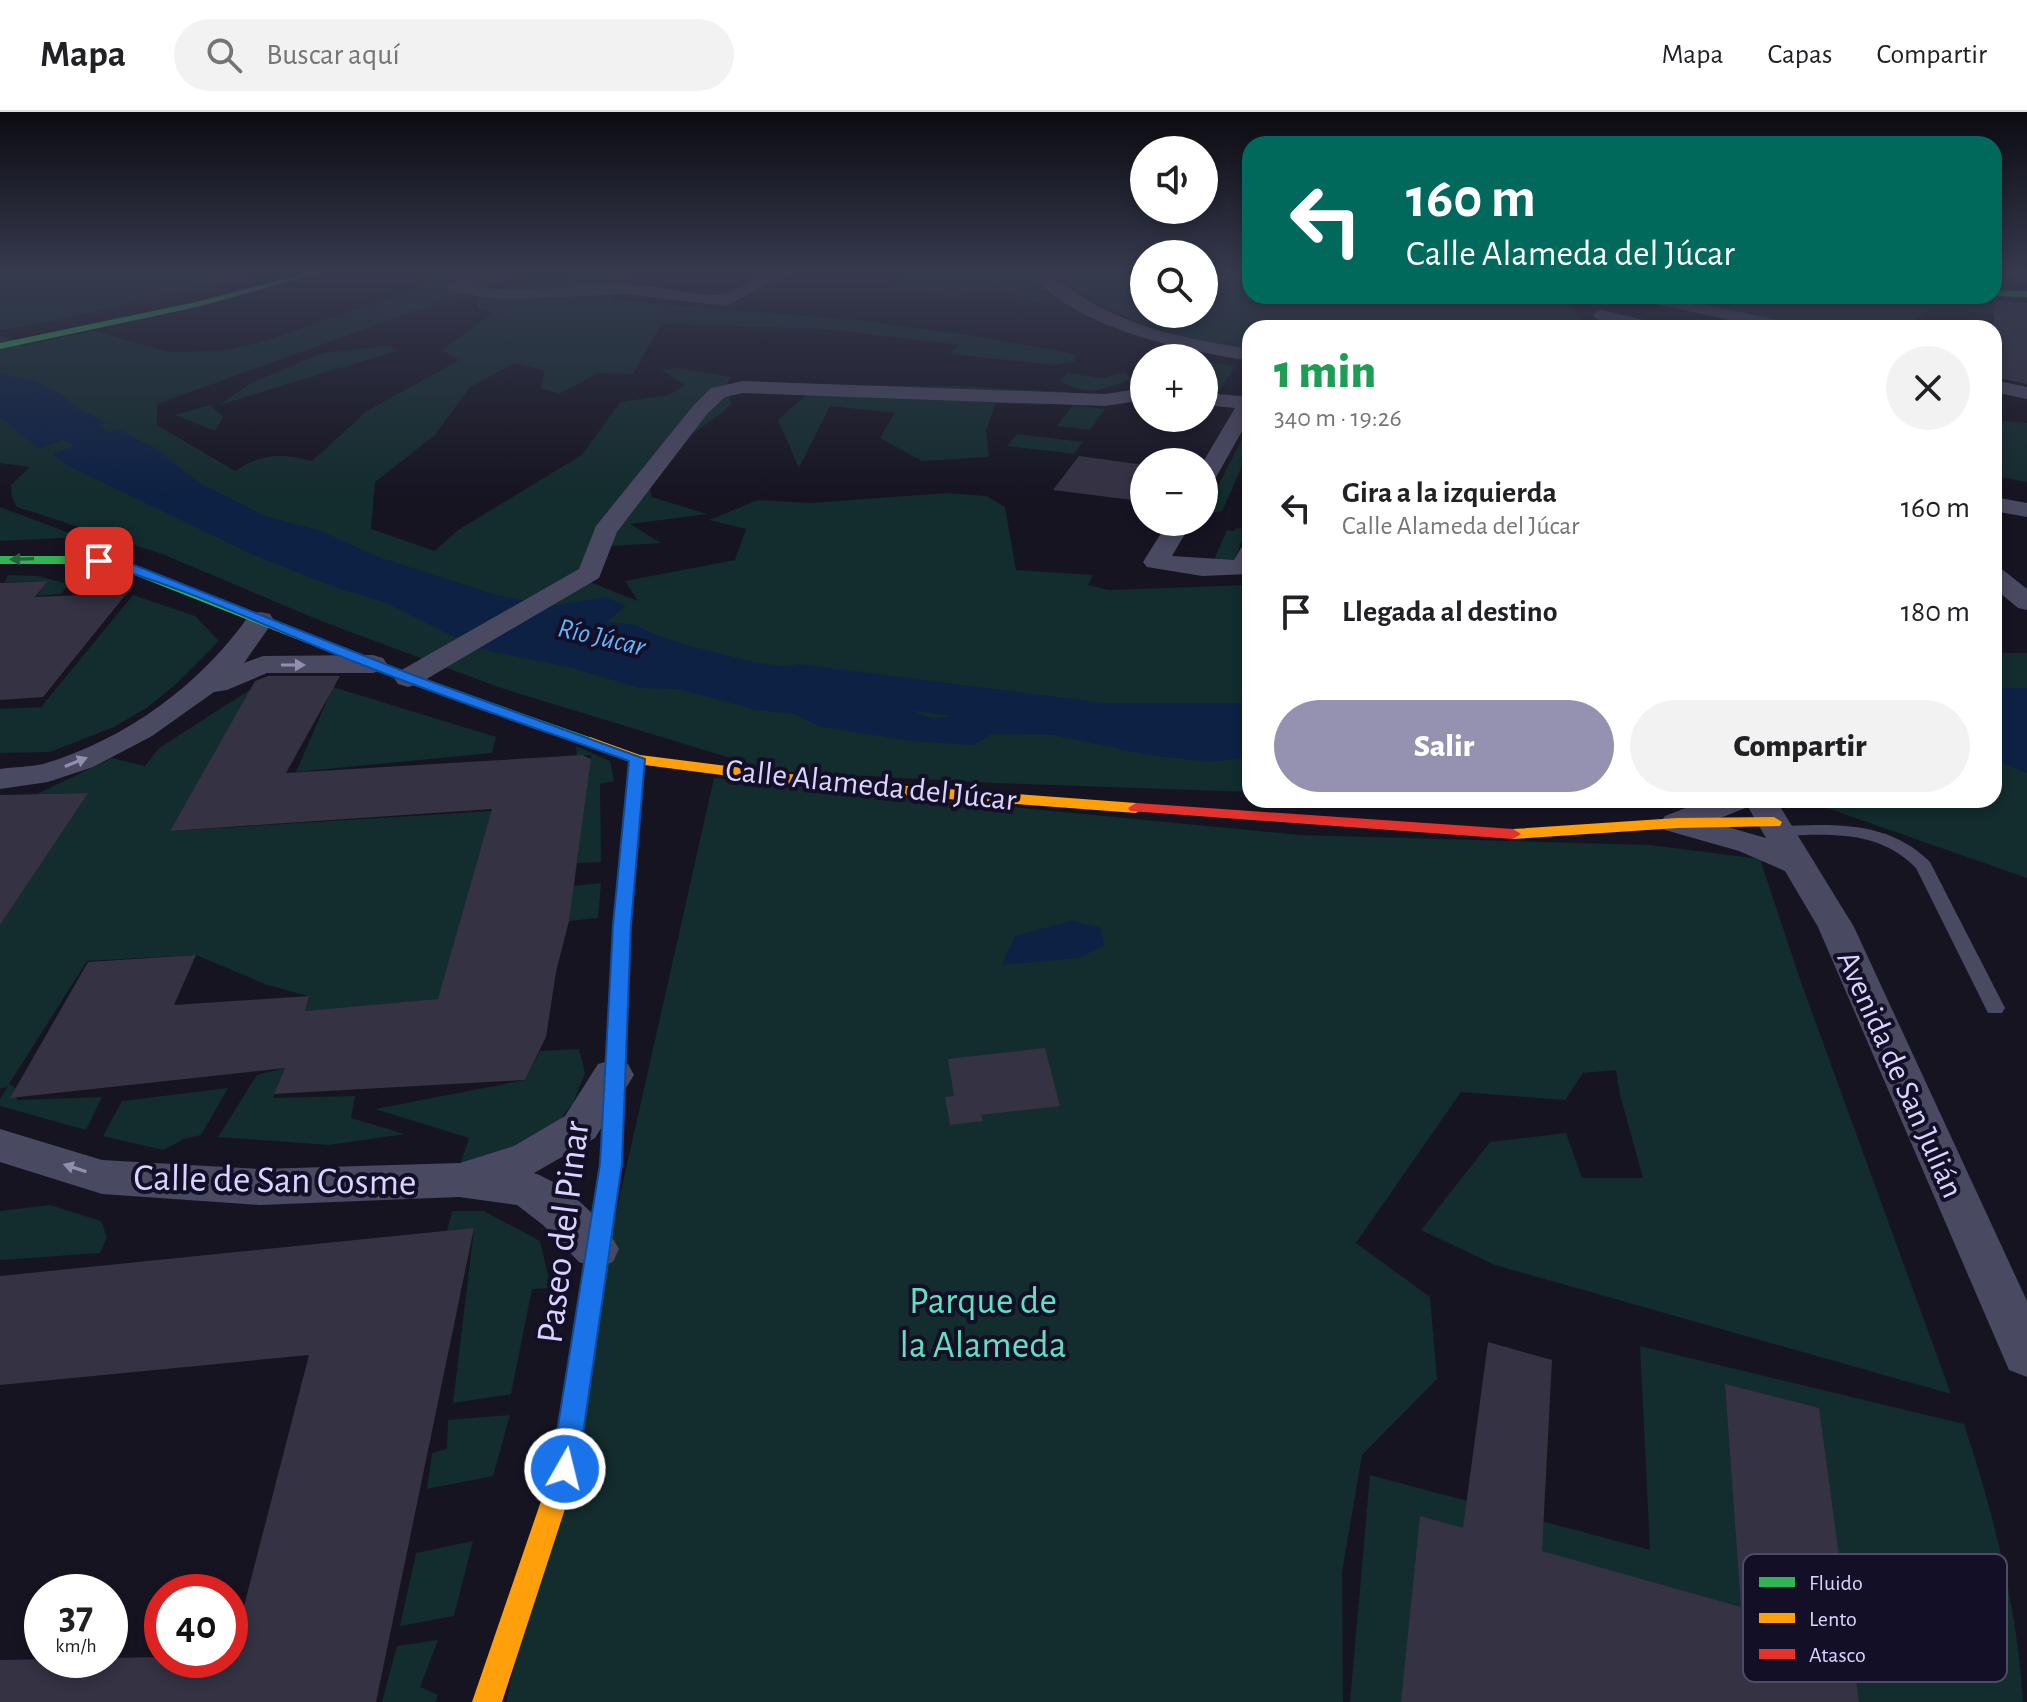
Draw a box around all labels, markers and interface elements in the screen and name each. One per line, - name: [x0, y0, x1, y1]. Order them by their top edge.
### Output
- search box: [174, 19, 734, 91]
- icon: search: [202, 33, 246, 77]
- text: Mapa: [40, 36, 126, 74]
- text: Buscar aquí: [266, 40, 400, 70]
- text: Mapa: [1661, 41, 1723, 69]
- text: Capas: [1767, 41, 1832, 69]
- text: Compartir: [1876, 41, 1987, 69]
- map controls: [1130, 136, 1218, 536]
- button: sound: [1130, 136, 1218, 224]
- icon: left: [1274, 168, 1378, 272]
- text: 160 m: [1406, 171, 1536, 227]
- text: Calle Alameda del Júcar: [1406, 236, 1735, 272]
- button: search: [1130, 240, 1218, 328]
- button: +: [1130, 344, 1218, 432]
- button: close: [1886, 346, 1970, 430]
- text: 1 min: [1274, 349, 1376, 397]
- text: 340 m · 19:26: [1274, 405, 1402, 431]
- button: −: [1130, 448, 1218, 536]
- text: Gira a la izquierda: [1342, 478, 1557, 508]
- icon: left: [1274, 486, 1318, 530]
- text: 160 m: [1901, 493, 1970, 523]
- text: Calle Alameda del Júcar: [1342, 513, 1580, 539]
- pin: [65, 527, 133, 595]
- icon: arrive: [77, 539, 121, 583]
- one-way arrow: [9, 552, 34, 565]
- icon: arrive: [1274, 590, 1318, 634]
- text: Llegada al destino: [1342, 597, 1558, 627]
- text: 180 m: [1901, 597, 1970, 627]
- water label: Río Júcar: [555, 614, 649, 662]
- one-way arrow: [281, 659, 306, 671]
- button: Salir: [1274, 700, 1614, 792]
- button: Compartir: [1630, 700, 1970, 792]
- street label: Calle Alameda del Júcar: [724, 754, 1019, 816]
- one-way arrow: [64, 755, 88, 768]
- street label: Avenida de San Julián: [1831, 946, 1969, 1203]
- street label: Paseo del Pinar: [531, 1118, 597, 1346]
- street label: Calle de San Cosme: [133, 1160, 417, 1202]
- one-way arrow: [62, 1161, 86, 1174]
- park label: Parque de la Alameda: [900, 1283, 1066, 1365]
- position arrow: [523, 1427, 607, 1511]
- legend: [1743, 1554, 2007, 1682]
- text: Fluido: [1809, 1572, 1863, 1594]
- speed limit sign: 40: [144, 1574, 248, 1678]
- text: 37: [59, 1596, 93, 1636]
- text: Lento: [1809, 1608, 1857, 1630]
- text: km/h: [55, 1636, 97, 1656]
- text: Atasco: [1809, 1644, 1866, 1666]

